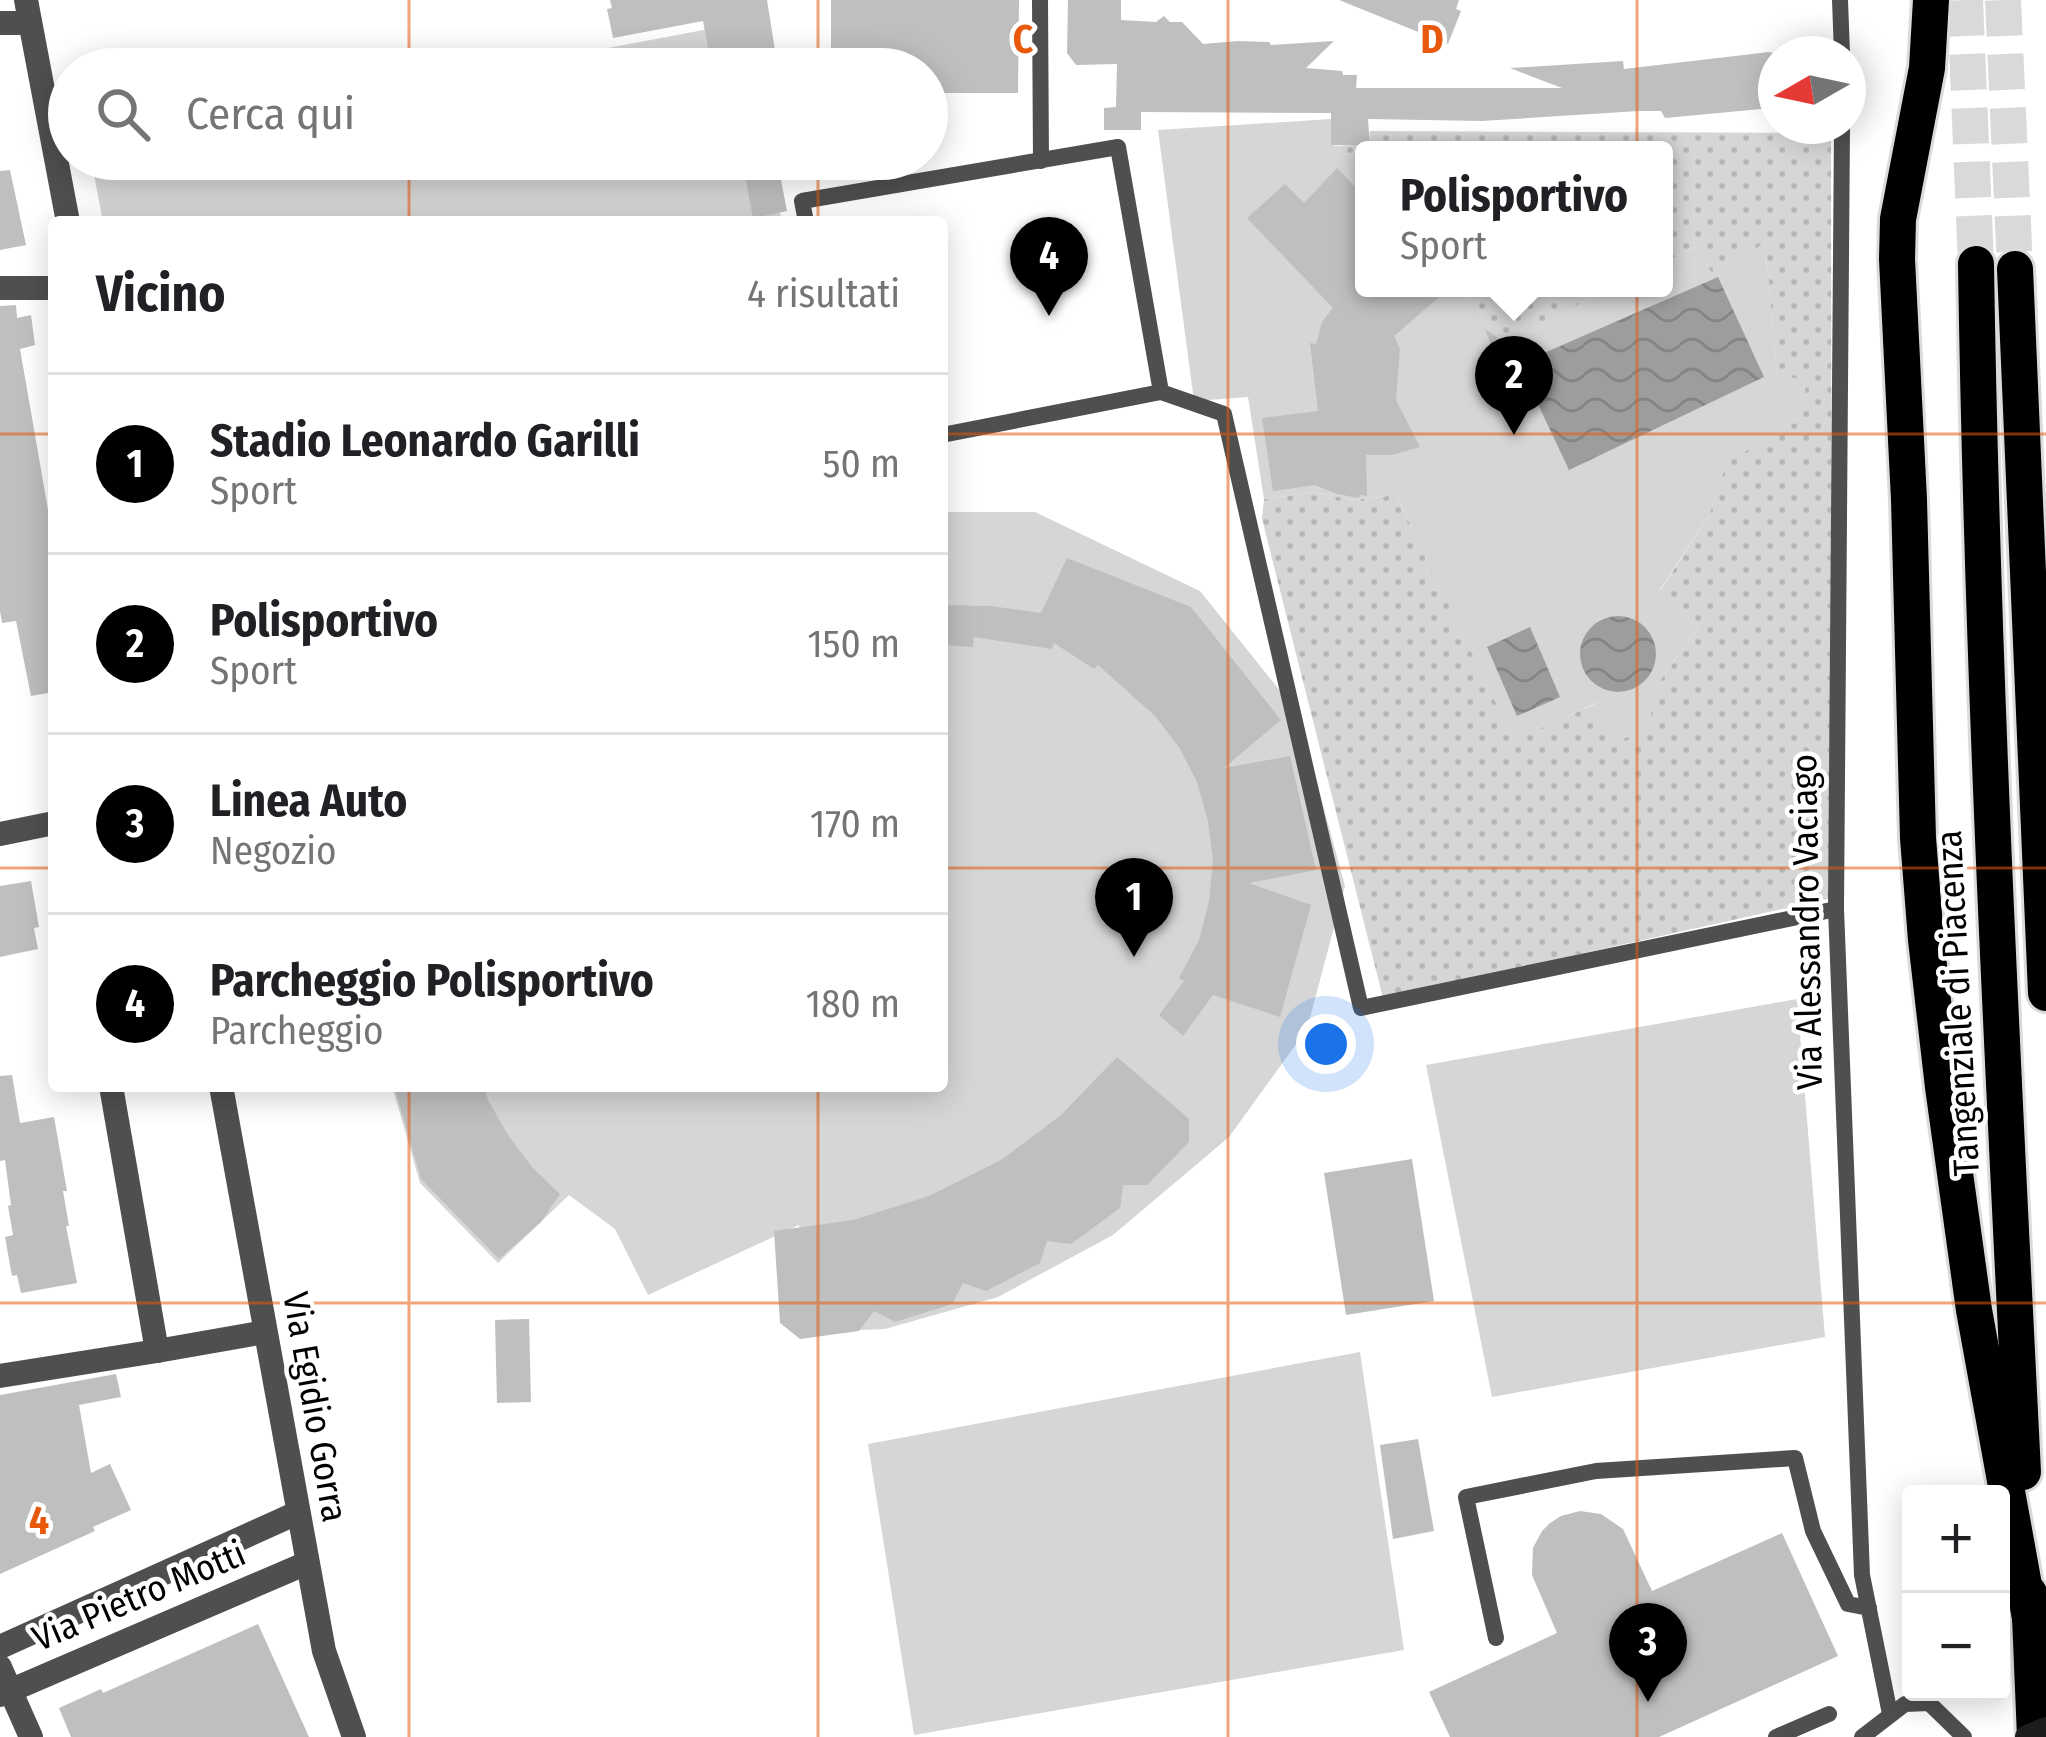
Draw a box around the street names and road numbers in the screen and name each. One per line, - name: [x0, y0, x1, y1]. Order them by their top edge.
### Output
- street label: Via Alessandro Vaciago: [1782, 754, 1832, 1090]
- street label: Tangenziale di Piacenza: [1927, 829, 1989, 1177]
- street label: Via Egidio Gorra: [273, 1289, 357, 1525]
- street label: Via Pietro Motti: [26, 1531, 252, 1661]

